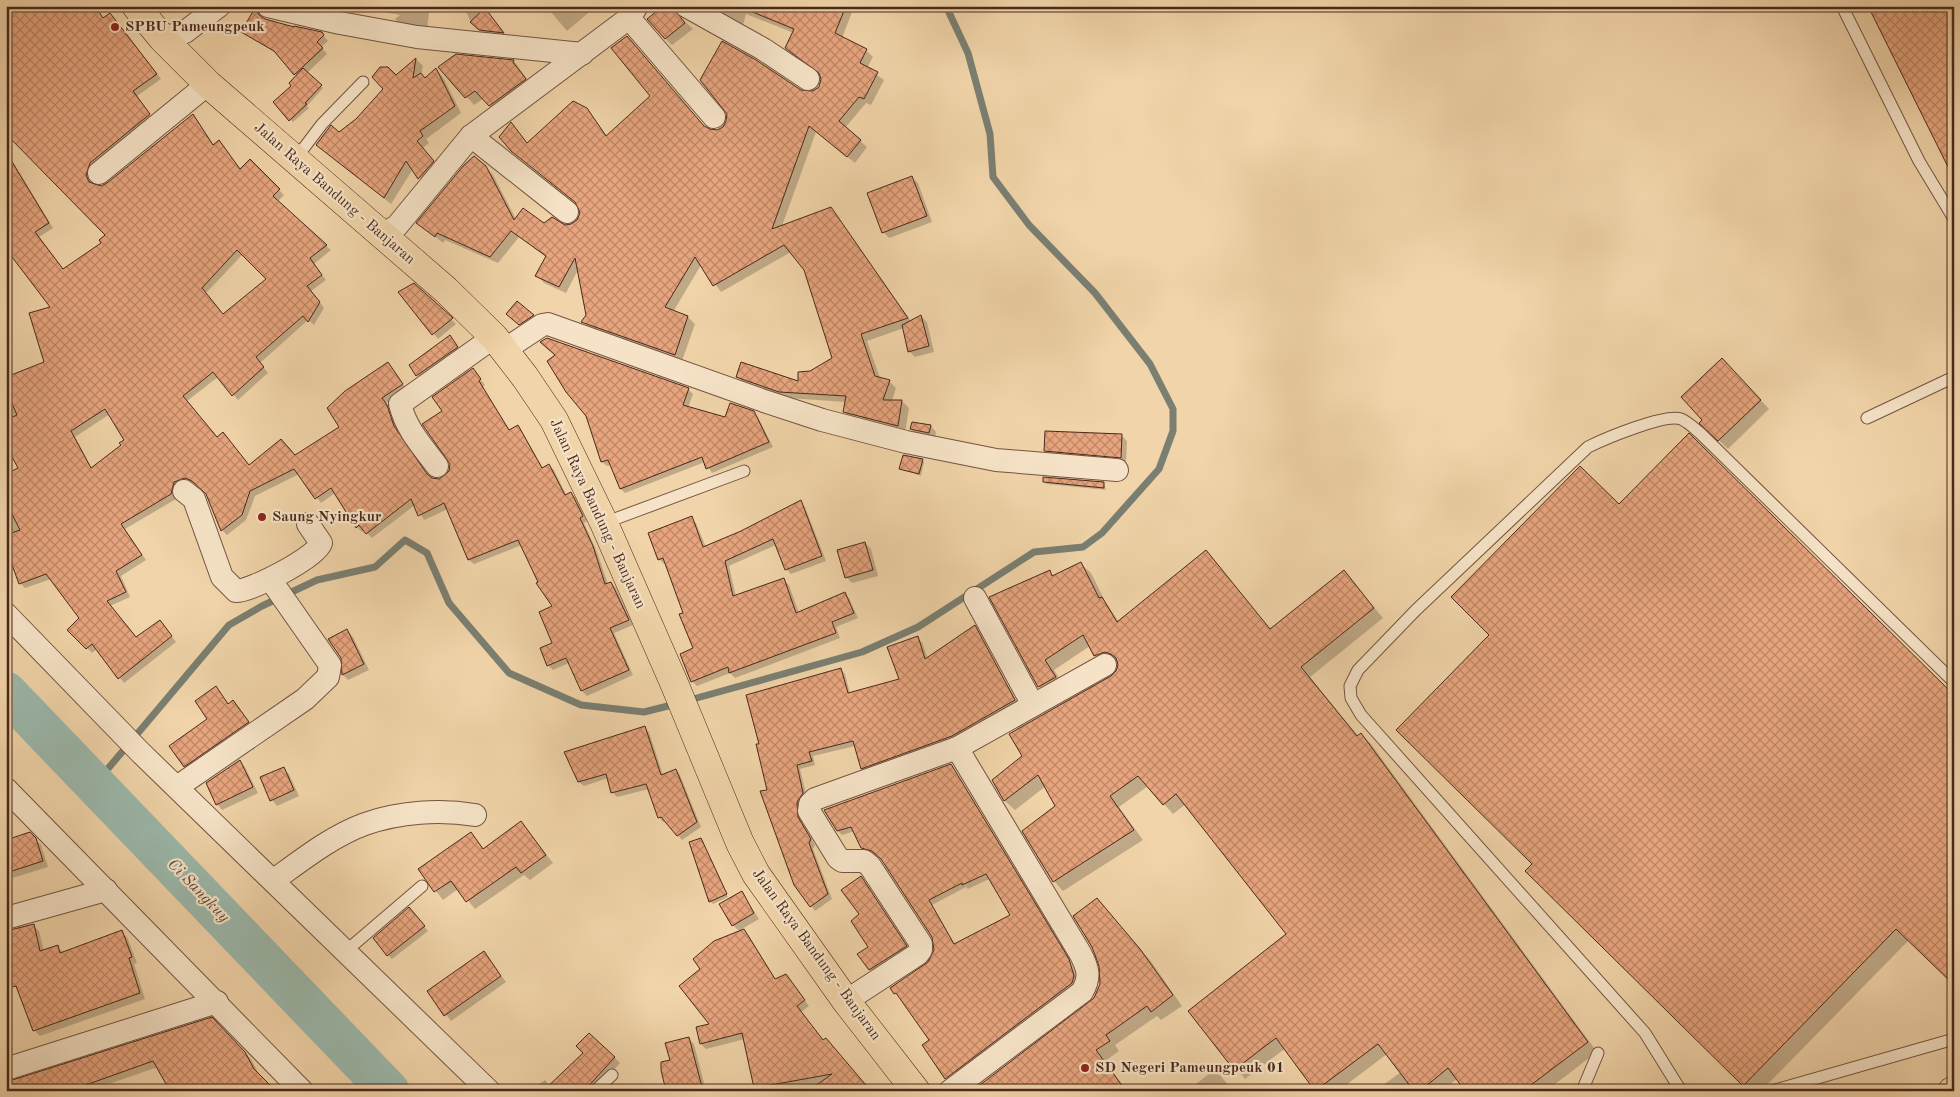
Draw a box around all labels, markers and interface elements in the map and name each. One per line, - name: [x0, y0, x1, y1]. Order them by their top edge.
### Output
- place label: SPBU Pameungpeuk: [125, 20, 265, 35]
- marker: SPBU Pameungpeuk: [109, 21, 121, 33]
- street label: Jalan Raya Bandung - Banjaran: [251, 120, 417, 268]
- street label: Jalan Raya Bandung - Banjaran: [546, 417, 648, 611]
- place label: Saung Nyingkur: [272, 510, 382, 525]
- marker: Saung Nyingkur: [256, 511, 268, 523]
- water label: Ci Sangkuy: [164, 856, 232, 926]
- street label: Jalan Raya Bandung - Banjaran: [749, 867, 883, 1043]
- place label: SD Negeri Pameungpeuk 01: [1095, 1061, 1284, 1076]
- marker: SD Negeri Pameungpeuk 01: [1079, 1062, 1091, 1074]

